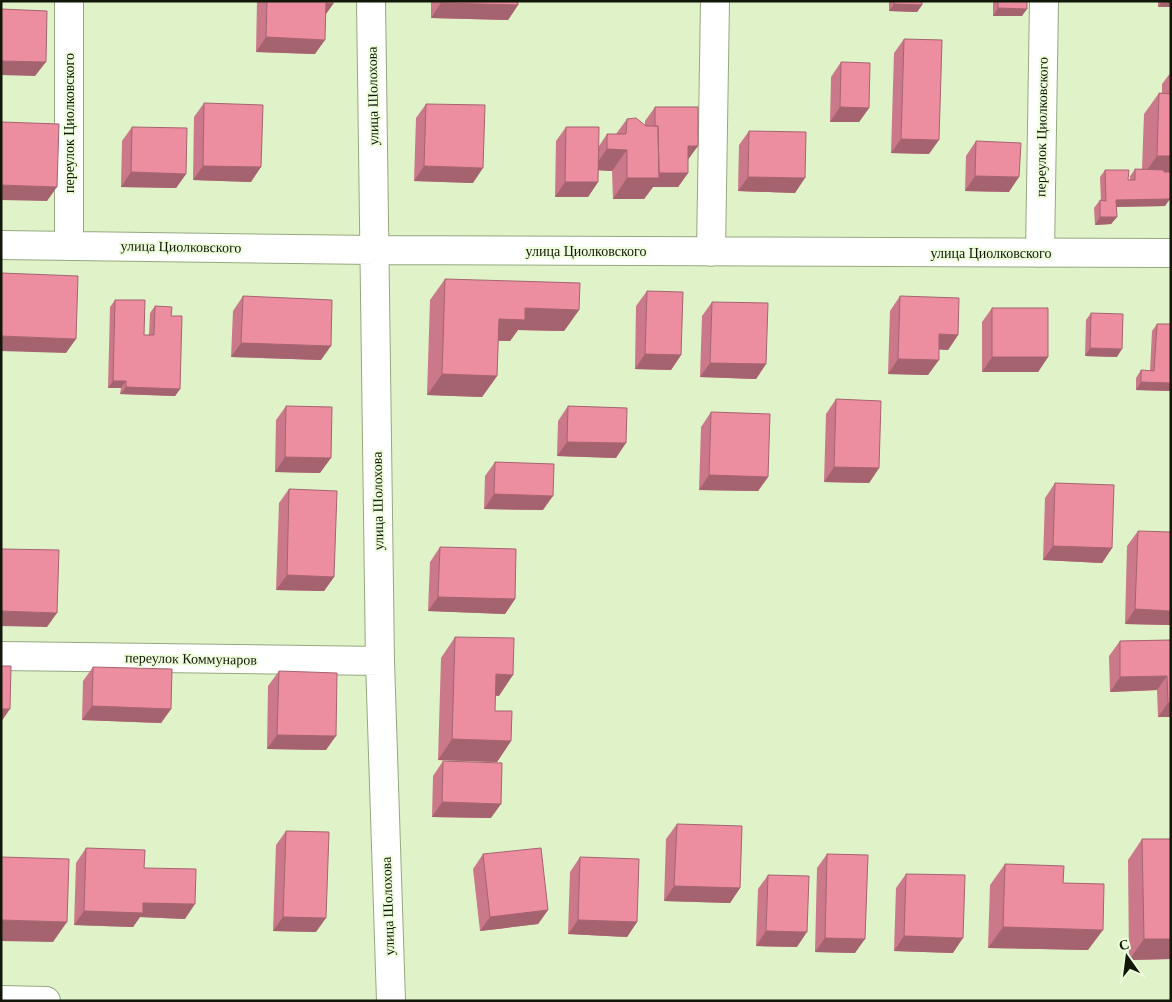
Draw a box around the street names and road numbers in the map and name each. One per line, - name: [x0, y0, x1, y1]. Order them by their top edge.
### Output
- street label: улица Шолохова: [365, 46, 381, 146]
- street label: переулок Циолковского: [62, 53, 77, 193]
- street label: переулок Циолковского: [1033, 57, 1051, 197]
- street label: улица Циолковского: [120, 238, 242, 256]
- street label: улица Циолковского: [526, 244, 646, 259]
- street label: улица Циолковского: [931, 246, 1051, 261]
- street label: улица Шолохова: [370, 451, 386, 551]
- street label: переулок Коммунаров: [125, 650, 257, 668]
- street label: улица Шолохова: [379, 856, 397, 956]

